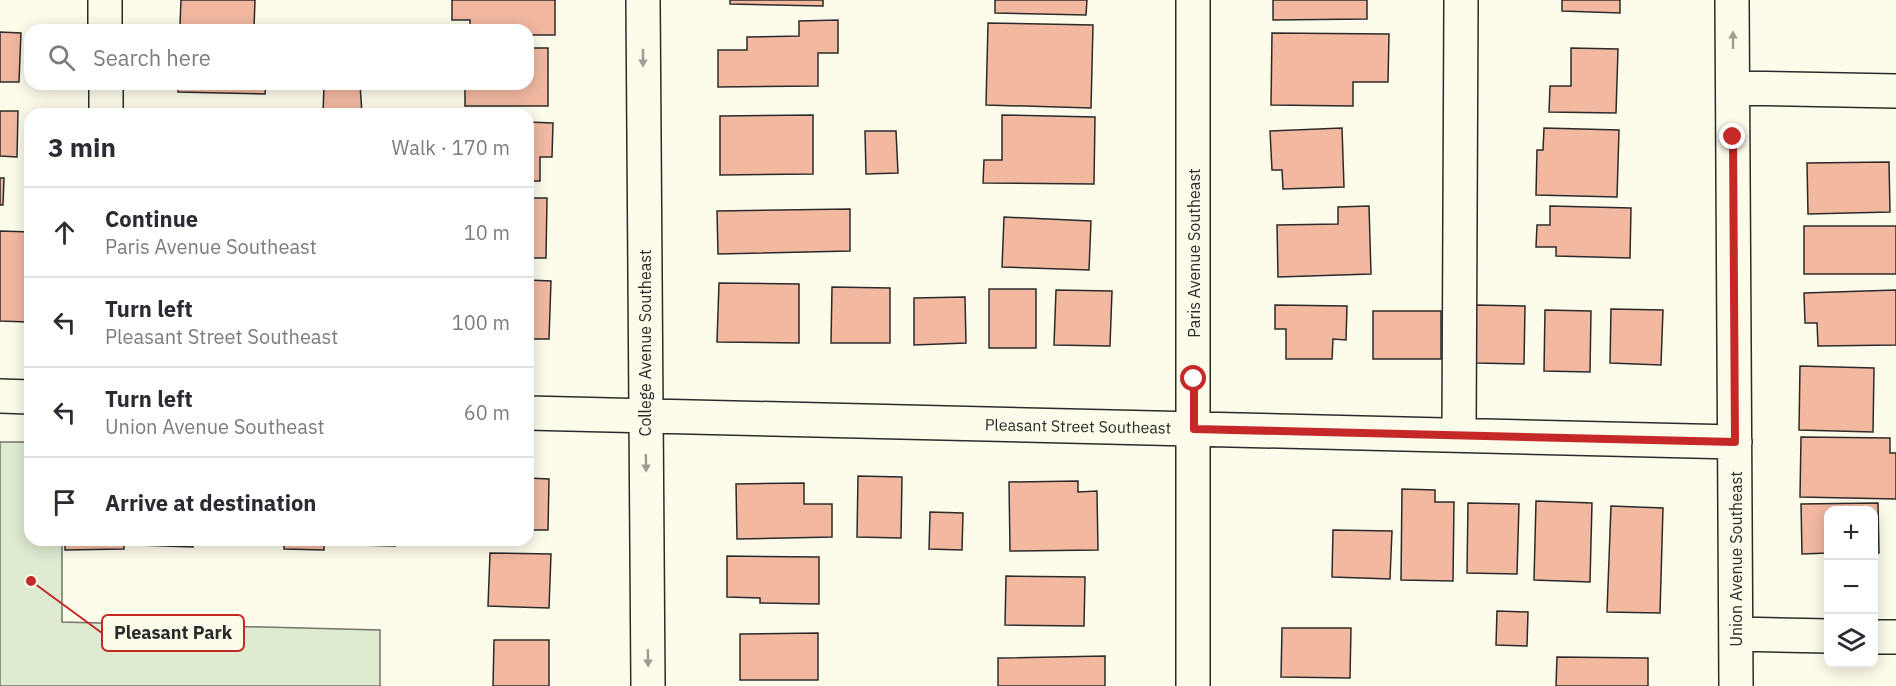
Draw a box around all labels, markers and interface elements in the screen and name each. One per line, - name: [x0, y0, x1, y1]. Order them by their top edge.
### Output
- search box: [24, 24, 534, 90]
- one-way arrow: [1728, 30, 1737, 49]
- icon: search: [45, 41, 78, 74]
- text: Search here: [93, 43, 211, 72]
- one-way arrow: [639, 49, 648, 68]
- route end: [1719, 123, 1745, 149]
- text: 3 min: [48, 130, 116, 164]
- text: Walk · 170 m: [392, 134, 510, 161]
- street label: Paris Avenue Southeast: [1184, 168, 1204, 338]
- text: Continue: [105, 204, 198, 233]
- icon: ahead: [48, 216, 81, 249]
- text: 10 m: [464, 219, 510, 246]
- text: Paris Avenue Southeast: [105, 233, 317, 260]
- street label: College Avenue Southeast: [635, 249, 655, 437]
- text: Turn left: [105, 294, 193, 323]
- icon: left: [48, 306, 81, 339]
- text: 100 m: [452, 309, 510, 336]
- text: Pleasant Street Southeast: [105, 323, 338, 350]
- route start: [1180, 365, 1206, 391]
- text: Turn left: [105, 384, 193, 413]
- icon: left: [48, 396, 81, 429]
- text: 60 m: [464, 399, 510, 426]
- text: Union Avenue Southeast: [105, 413, 325, 440]
- street label: Pleasant Street Southeast: [985, 414, 1171, 438]
- one-way arrow: [641, 454, 651, 473]
- street label: Union Avenue Southeast: [1726, 471, 1746, 647]
- icon: arrive: [48, 486, 81, 519]
- text: Arrive at destination: [105, 488, 316, 517]
- map controls: [1824, 506, 1878, 668]
- button: +: [1824, 506, 1878, 560]
- button: −: [1824, 560, 1878, 614]
- button: layers: [1824, 614, 1878, 668]
- callout: Pleasant Park: [102, 615, 244, 651]
- text: Pleasant Park: [114, 621, 233, 644]
- one-way arrow: [643, 649, 653, 668]

